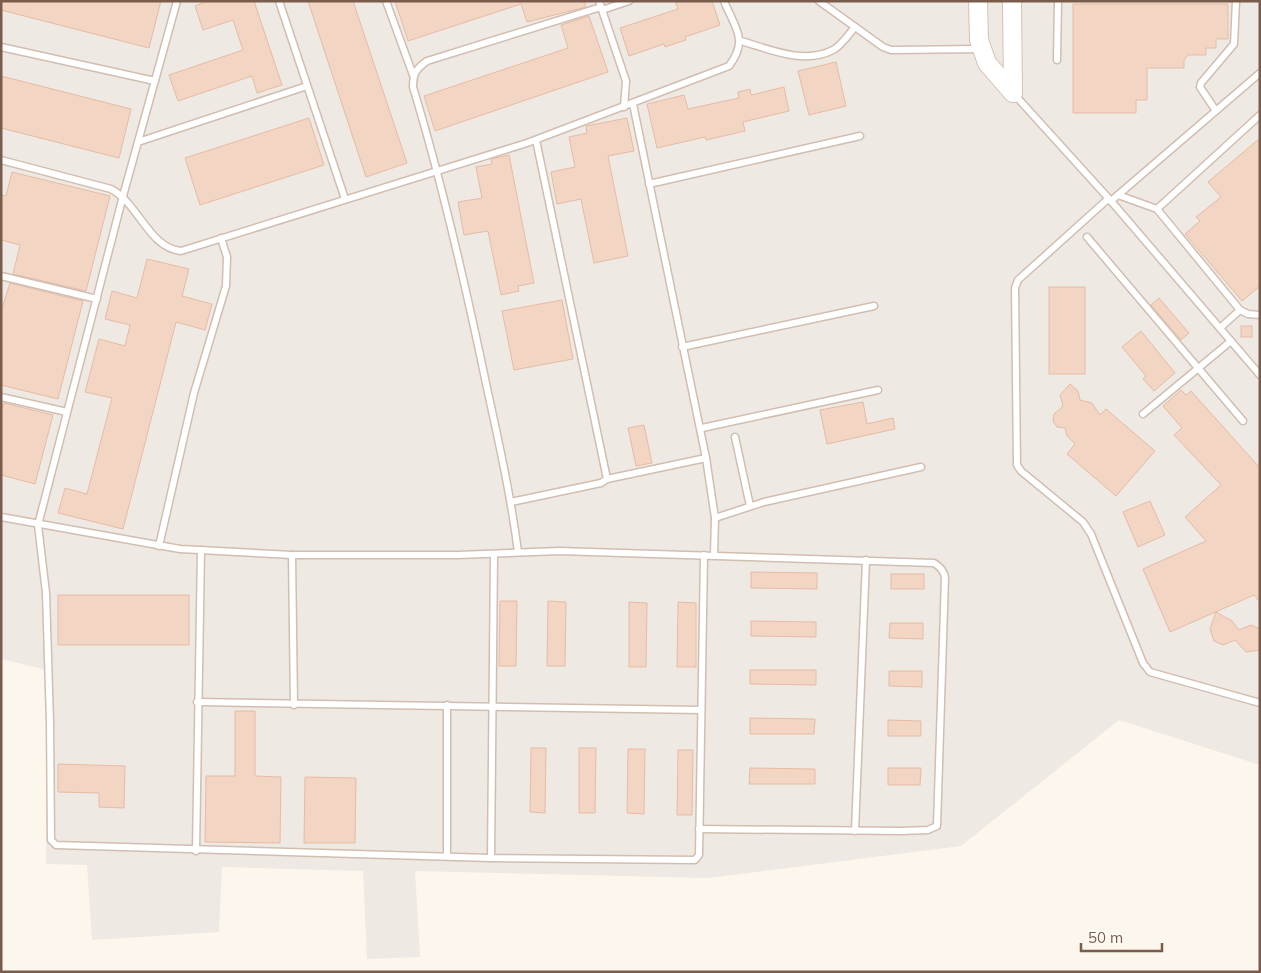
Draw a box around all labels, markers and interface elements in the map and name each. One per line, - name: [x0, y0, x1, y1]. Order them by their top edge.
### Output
- scale bar: [1081, 920, 1162, 952]
- text: 50 m: [1088, 928, 1123, 947]

